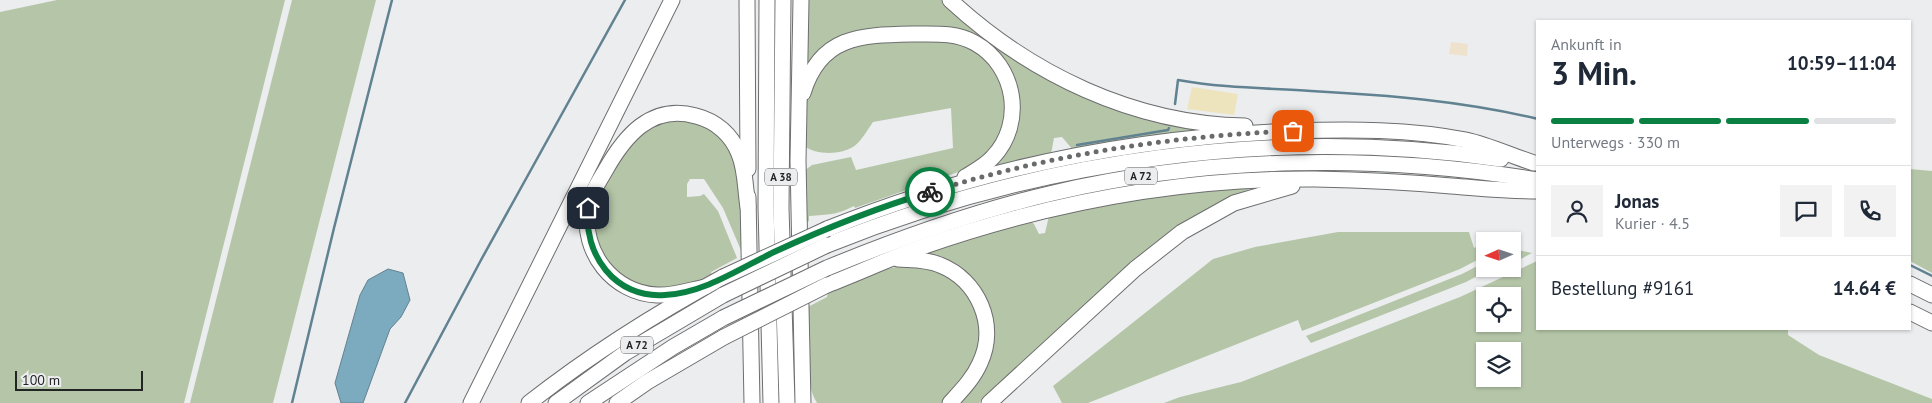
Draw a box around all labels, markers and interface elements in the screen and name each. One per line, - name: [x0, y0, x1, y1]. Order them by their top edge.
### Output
- text: Ankunft in: [1551, 34, 1622, 54]
- text: 10:59–11:04: [1787, 51, 1896, 75]
- text: 3 Min.: [1551, 52, 1637, 94]
- pin: [1272, 110, 1314, 152]
- icon: bag: [1279, 117, 1307, 145]
- text: Unterwegs · 330 m: [1551, 132, 1680, 152]
- courier: [905, 167, 955, 217]
- road number: A 38: [765, 168, 797, 186]
- road number: A 72: [1125, 168, 1157, 185]
- icon: bike: [916, 178, 944, 206]
- button: person: [1551, 185, 1603, 237]
- button: chat: [1780, 185, 1832, 237]
- button: phone: [1844, 185, 1896, 237]
- pin: [567, 187, 609, 229]
- text: Jonas: [1615, 189, 1659, 213]
- icon: home: [574, 194, 602, 222]
- text: Kurier · 4.5: [1615, 213, 1690, 233]
- north arrow: [1476, 232, 1521, 278]
- map controls: [1476, 232, 1521, 387]
- text: Bestellung #9161: [1551, 276, 1694, 300]
- text: 14.64 €: [1833, 276, 1896, 300]
- button: locate: [1476, 287, 1521, 332]
- road number: A 72: [621, 336, 653, 354]
- button: layers: [1476, 342, 1521, 387]
- scale bar: [15, 368, 142, 391]
- text: 100 m: [22, 371, 60, 389]

